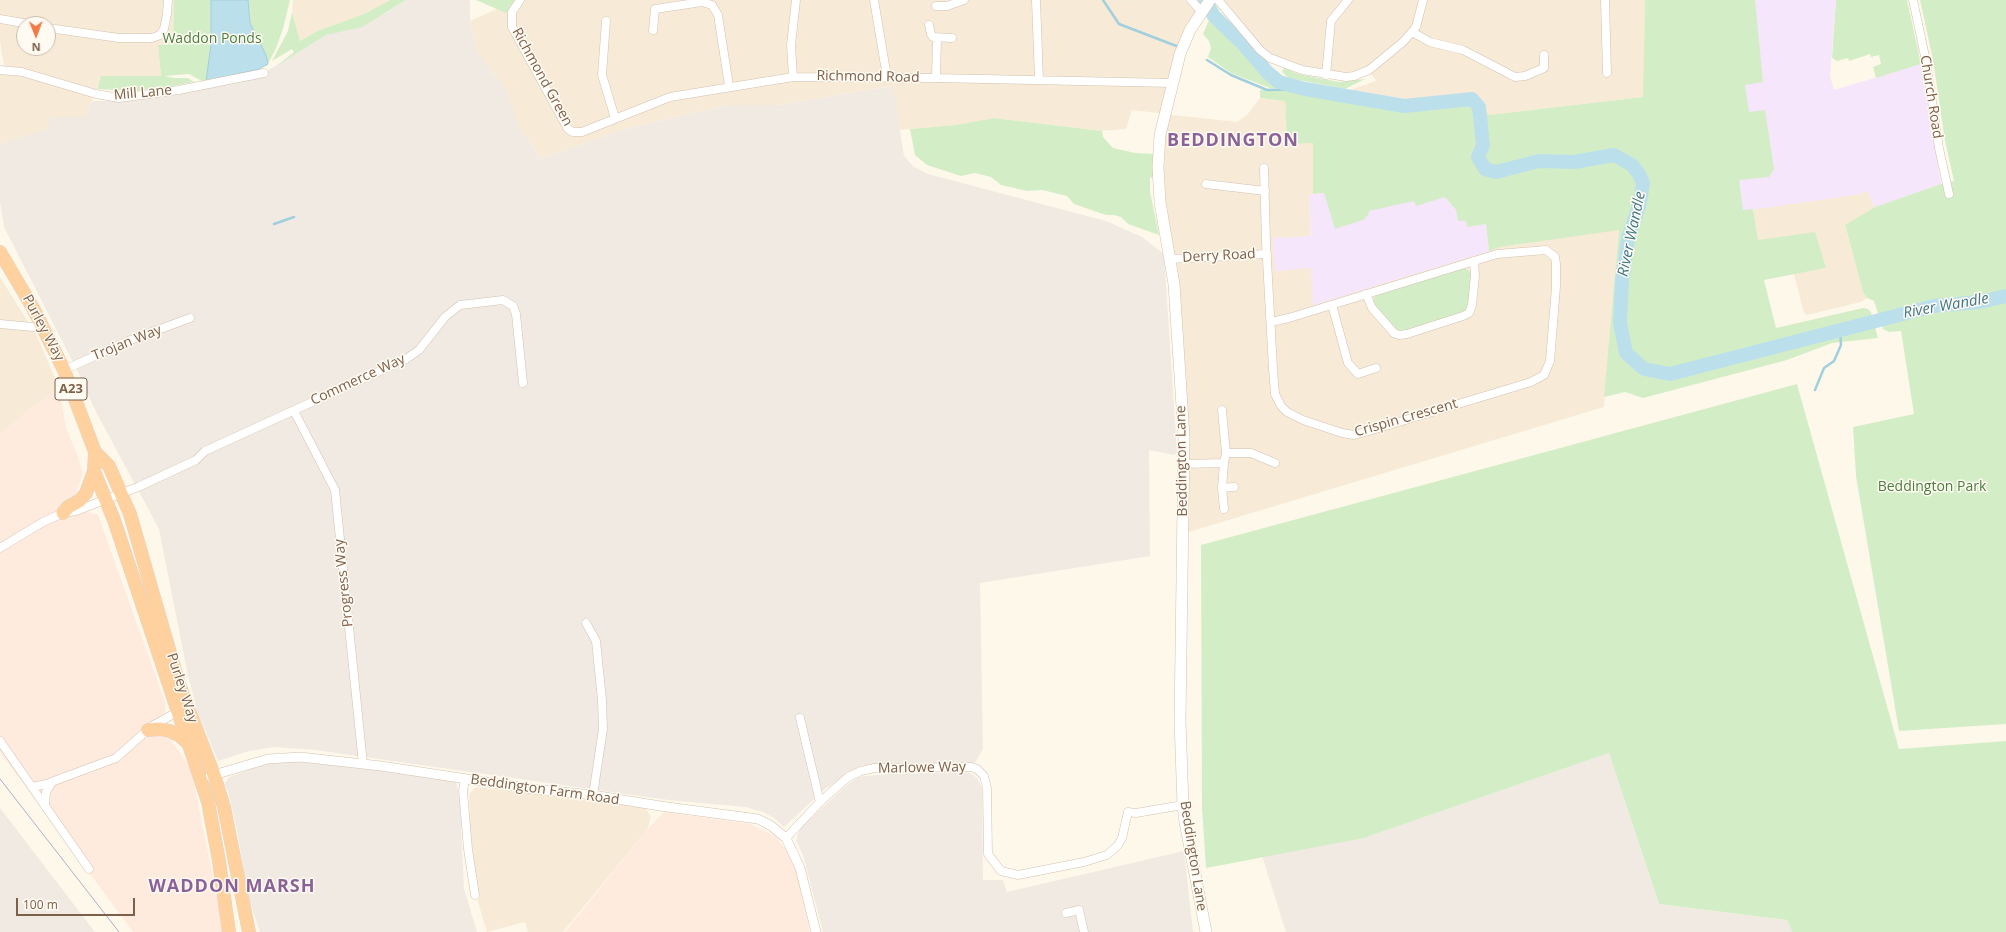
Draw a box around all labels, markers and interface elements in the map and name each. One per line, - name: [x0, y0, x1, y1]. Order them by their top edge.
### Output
- north arrow: [16, 16, 56, 56]
- street label: Richmond Green: [508, 25, 576, 129]
- park label: Waddon Ponds: [162, 31, 262, 47]
- text: N: [32, 40, 41, 55]
- street label: Church Road: [1916, 54, 1946, 140]
- street label: Richmond Road: [816, 68, 920, 86]
- street label: Mill Lane: [113, 82, 173, 104]
- district label: BEDDINGTON: [1167, 130, 1299, 152]
- water label: River Wandle: [1614, 190, 1650, 278]
- street label: Derry Road: [1182, 246, 1256, 266]
- water label: River Wandle: [1902, 290, 1990, 322]
- street label: Purley Way: [19, 292, 67, 364]
- street label: Trojan Way: [90, 322, 164, 364]
- street label: Commerce Way: [308, 351, 408, 409]
- road number: A23: [55, 378, 87, 400]
- street label: Crispin Crescent: [1353, 395, 1459, 441]
- street label: Beddington Lane: [1173, 405, 1191, 517]
- park label: Beddington Park: [1878, 479, 1986, 495]
- street label: Progress Way: [331, 538, 357, 628]
- street label: Purley Way: [163, 651, 201, 725]
- street label: Marlowe Way: [878, 759, 966, 777]
- street label: Beddington Farm Road: [469, 771, 621, 809]
- street label: Beddington Lane: [1176, 800, 1210, 912]
- district label: WADDON MARSH: [148, 876, 316, 898]
- scale bar: [18, 890, 137, 916]
- text: 100 m: [23, 896, 58, 913]

